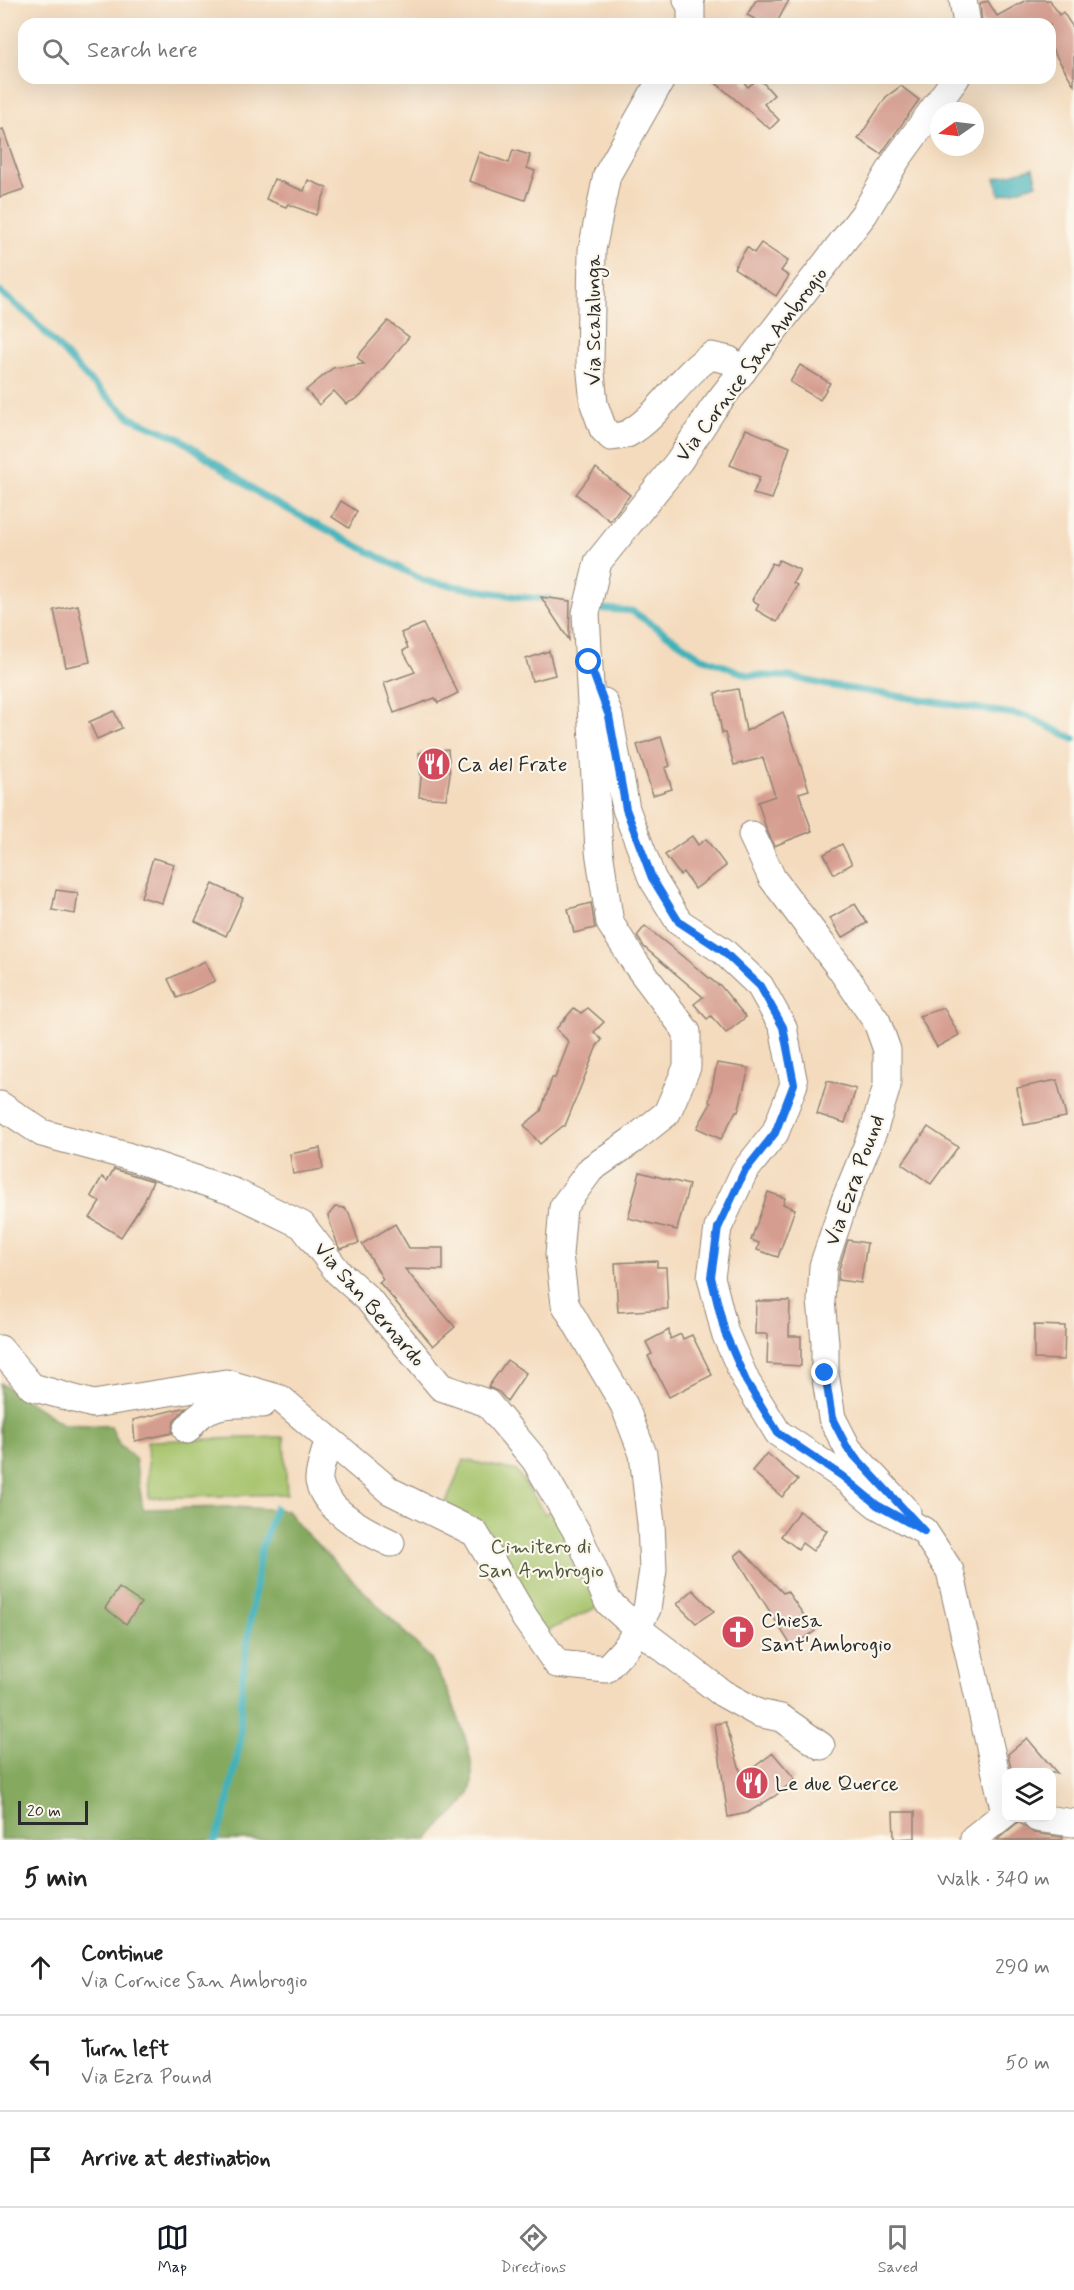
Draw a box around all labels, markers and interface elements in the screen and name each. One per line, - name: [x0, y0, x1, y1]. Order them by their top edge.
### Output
- search box: [18, 18, 1056, 84]
- icon: search: [39, 35, 72, 68]
- text: Search here: [87, 37, 198, 65]
- north arrow: [930, 102, 984, 156]
- street label: Via Scalalunga: [580, 254, 609, 385]
- street label: Via Cornice San Ambrogio: [669, 261, 834, 468]
- route start: [575, 648, 601, 674]
- restaurant icon: Ca del Frate: [416, 746, 452, 782]
- place label: Ca del Frate: [457, 751, 567, 779]
- street label: Via Ezra Pound: [818, 1111, 892, 1250]
- street label: Via San Bernardo: [307, 1236, 431, 1373]
- route end: [811, 1359, 837, 1385]
- park label: Cimitero di San Ambrogio: [478, 1533, 604, 1585]
- place label: Chiesa Sant'Ambrogio: [761, 1607, 892, 1659]
- church icon: Chiesa Sant'Ambrogio: [720, 1614, 756, 1650]
- restaurant icon: Le due Querce: [734, 1765, 770, 1801]
- map controls: [1002, 1768, 1056, 1822]
- button: layers: [1002, 1768, 1056, 1822]
- place label: Le due Querce: [775, 1770, 899, 1798]
- scale bar: [18, 1798, 88, 1826]
- text: 20 m: [27, 1801, 61, 1822]
- text: 5 min: [24, 1862, 88, 1896]
- text: Walk · 340 m: [937, 1866, 1050, 1893]
- text: Continue: [81, 1940, 163, 1968]
- icon: ahead: [24, 1951, 57, 1984]
- text: 290 m: [995, 1954, 1050, 1981]
- text: Via Cornice San Ambrogio: [81, 1968, 307, 1995]
- text: Turn left: [81, 2036, 169, 2064]
- icon: left: [24, 2047, 57, 2080]
- text: 50 m: [1005, 2050, 1050, 2077]
- text: Via Ezra Pound: [81, 2064, 212, 2091]
- icon: arrive: [24, 2143, 57, 2176]
- text: Arrive at destination: [81, 2145, 271, 2173]
- tab: Map: [156, 2221, 189, 2278]
- tab: Directions: [500, 2221, 566, 2278]
- tab: Saved: [878, 2221, 918, 2278]

